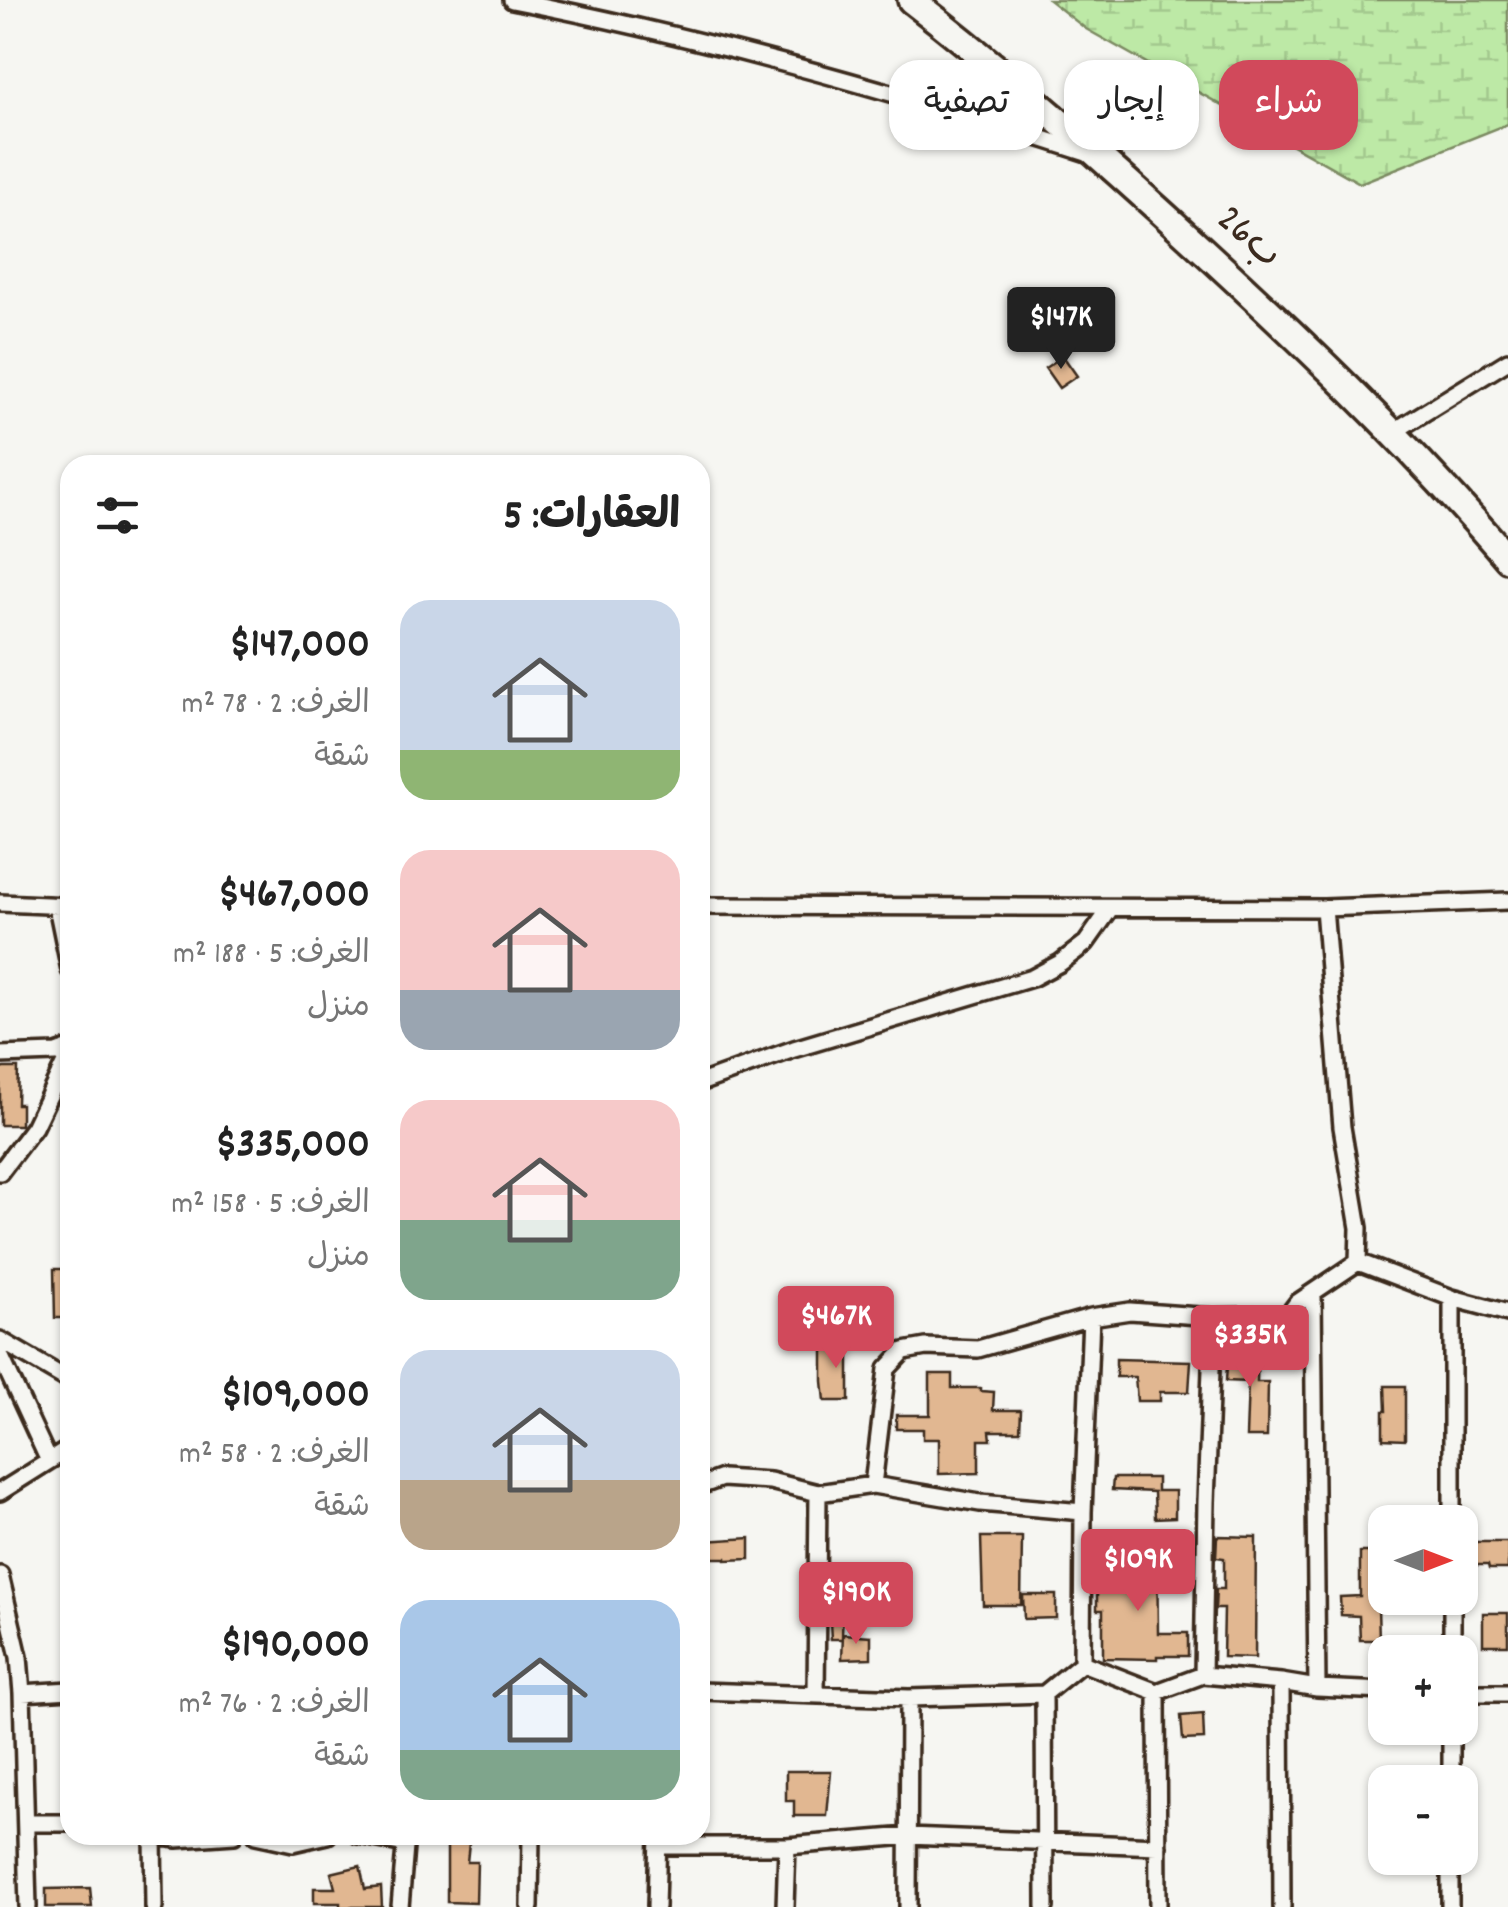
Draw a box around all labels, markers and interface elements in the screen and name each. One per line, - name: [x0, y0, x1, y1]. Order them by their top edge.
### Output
- chip: تصفية: [889, 60, 1044, 150]
- chip: إيجار: [1064, 60, 1199, 150]
- chip: شراء: [1219, 60, 1358, 150]
- street label: 26ب: [1201, 194, 1293, 284]
- pin: $147K: [991, 287, 1131, 372]
- text: $147K: [1029, 296, 1093, 342]
- icon: filters: [90, 488, 145, 543]
- text: العقارات: 5: [503, 489, 680, 549]
- text: $147,000: [229, 617, 370, 677]
- icon: home: [480, 640, 600, 760]
- text: الغرف: 2 · 78 m²: [182, 683, 370, 729]
- text: شقة: [314, 736, 370, 782]
- text: $467,000: [218, 867, 370, 927]
- icon: home: [480, 890, 600, 1010]
- text: الغرف: 5 · 188 m²: [173, 933, 370, 979]
- text: منزل: [307, 986, 370, 1032]
- text: $335,000: [215, 1117, 370, 1177]
- icon: home: [480, 1140, 600, 1260]
- text: الغرف: 5 · 158 m²: [171, 1183, 370, 1229]
- text: منزل: [307, 1236, 370, 1282]
- pin: $467K: [766, 1286, 906, 1371]
- text: $467K: [800, 1295, 872, 1341]
- pin: $335K: [1180, 1305, 1320, 1390]
- text: $335K: [1213, 1314, 1287, 1360]
- text: $109,000: [221, 1367, 370, 1427]
- icon: home: [480, 1390, 600, 1510]
- text: الغرف: 2 · 58 m²: [179, 1433, 370, 1479]
- text: شقة: [314, 1486, 370, 1532]
- north arrow: [1368, 1505, 1478, 1615]
- map controls: [1368, 1505, 1478, 1875]
- pin: $109K: [1068, 1529, 1208, 1614]
- text: $109K: [1103, 1538, 1173, 1584]
- pin: $190K: [786, 1562, 926, 1647]
- text: $190K: [821, 1571, 891, 1617]
- text: $190,000: [221, 1617, 370, 1677]
- button: +: [1368, 1635, 1478, 1745]
- icon: home: [480, 1640, 600, 1760]
- text: الغرف: 2 · 76 m²: [179, 1683, 370, 1729]
- text: شقة: [314, 1736, 370, 1782]
- button: −: [1368, 1765, 1478, 1875]

